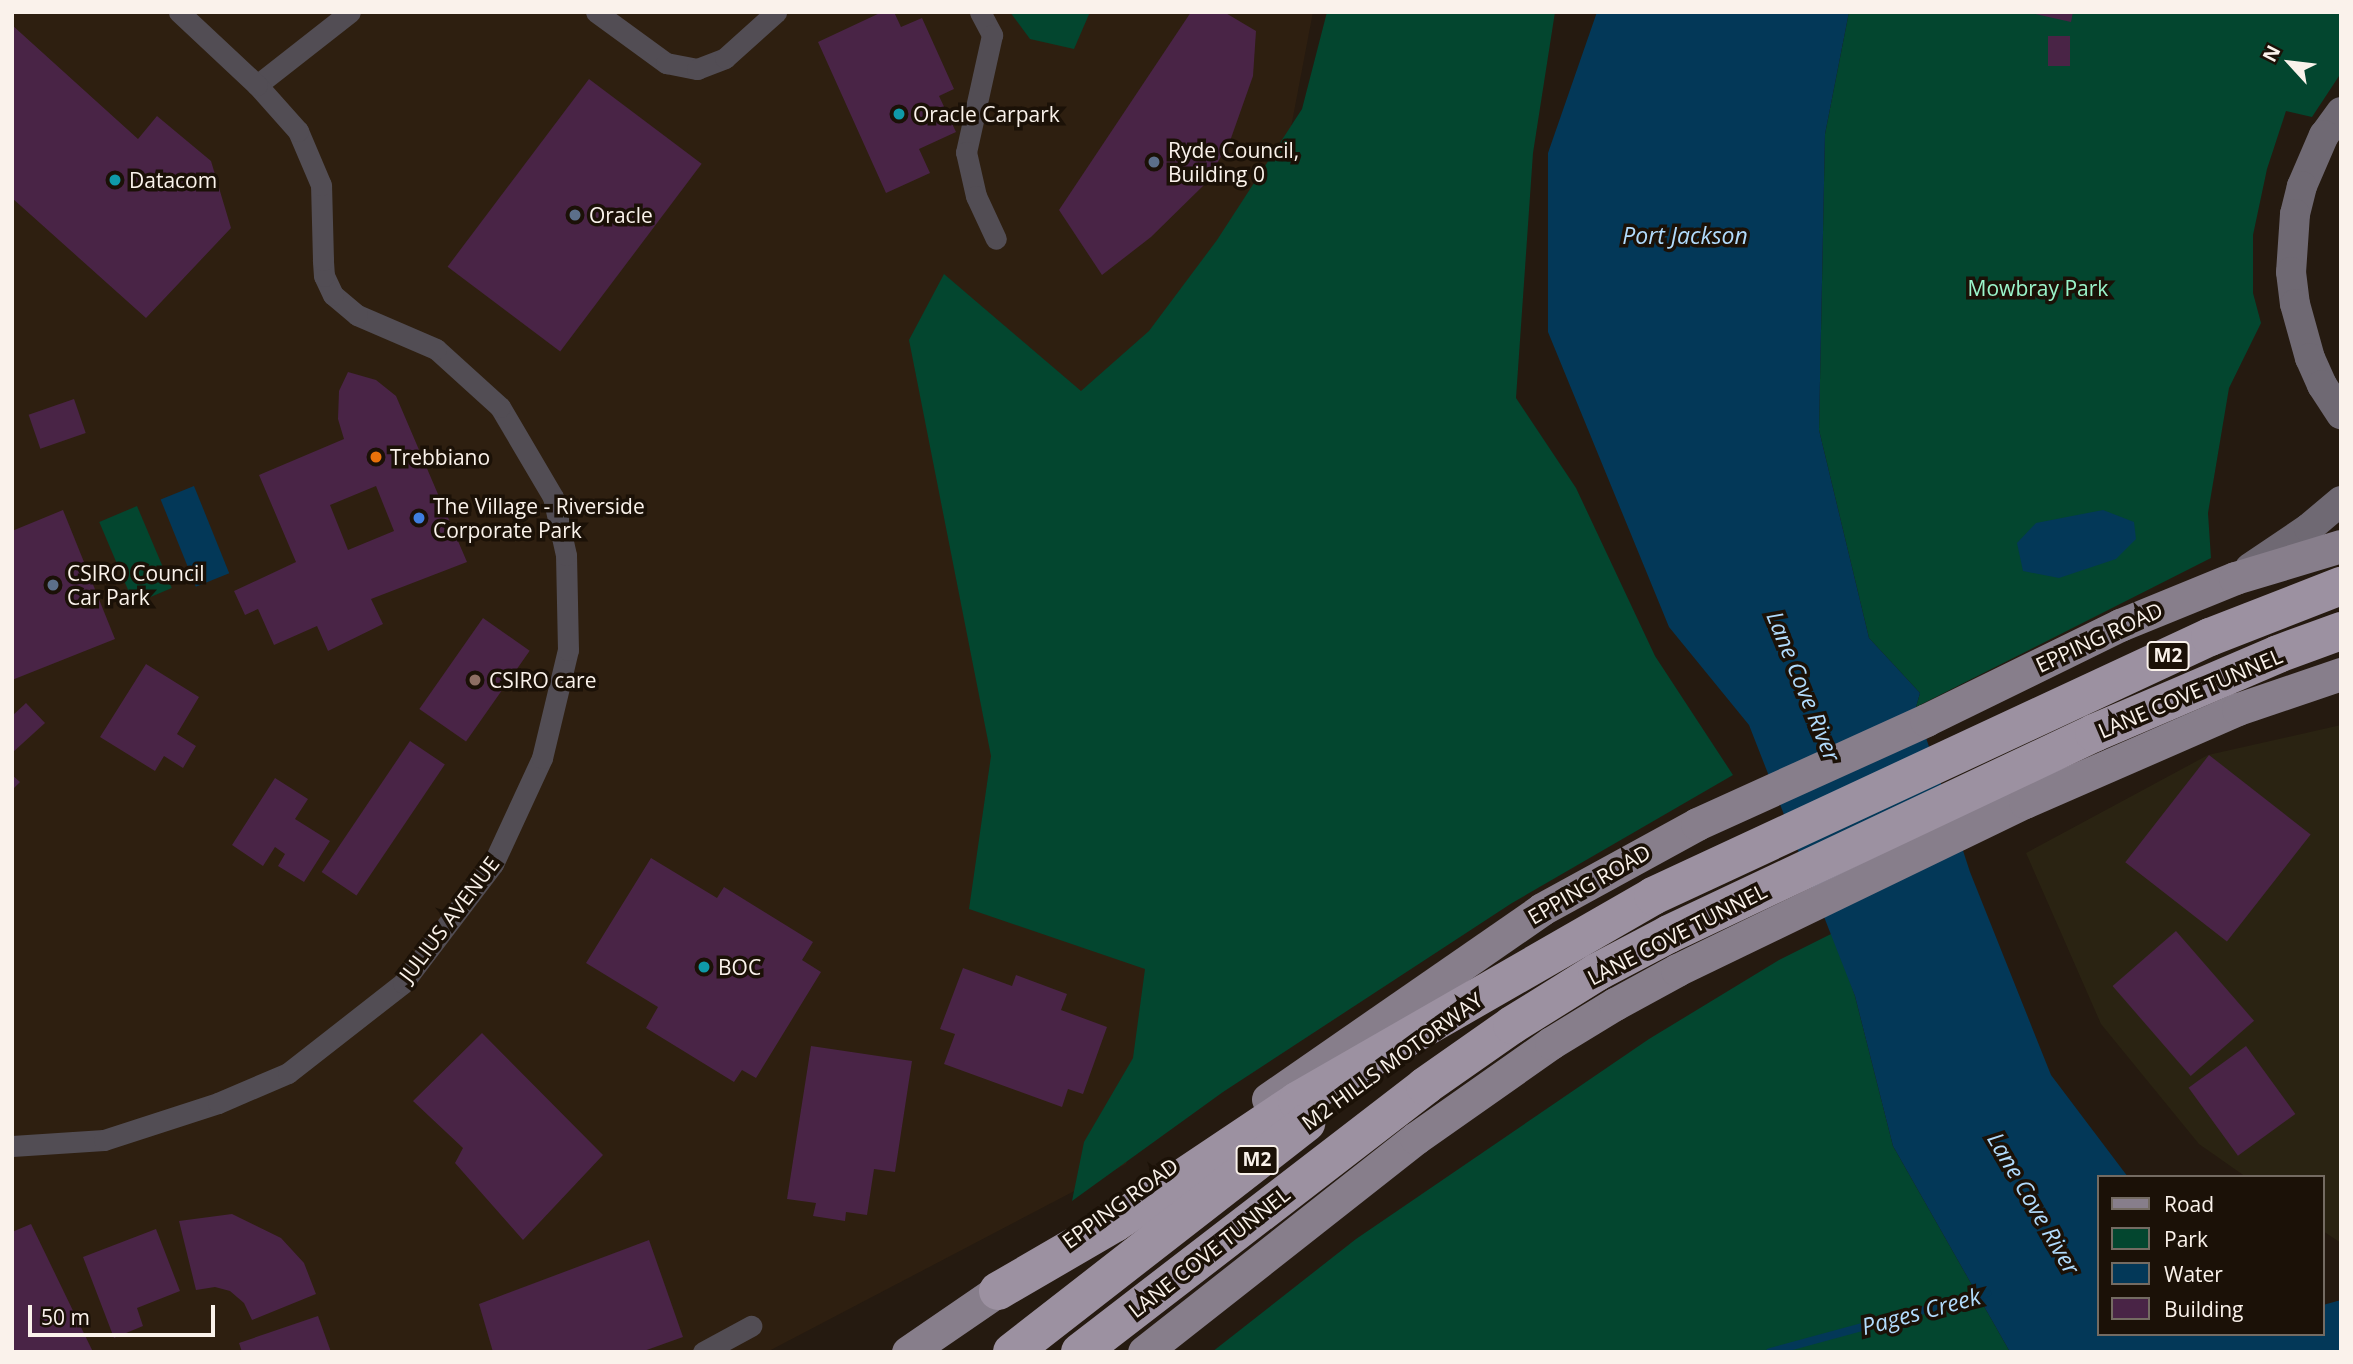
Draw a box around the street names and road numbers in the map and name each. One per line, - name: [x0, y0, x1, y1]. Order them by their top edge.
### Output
- street label: EPPING ROAD: [2032, 597, 2166, 677]
- road number: M2: [2145, 640, 2191, 671]
- street label: LANE COVE TUNNEL: [2094, 643, 2286, 743]
- street label: EPPING ROAD: [1523, 839, 1655, 929]
- street label: JULIUS AVENUE: [394, 851, 504, 987]
- street label: LANE COVE TUNNEL: [1583, 878, 1771, 990]
- street label: M2 HILLS MOTORWAY: [1297, 987, 1487, 1135]
- road number: M2: [1234, 1144, 1280, 1176]
- street label: EPPING ROAD: [1057, 1153, 1183, 1253]
- street label: LANE COVE TUNNEL: [1123, 1181, 1295, 1323]

